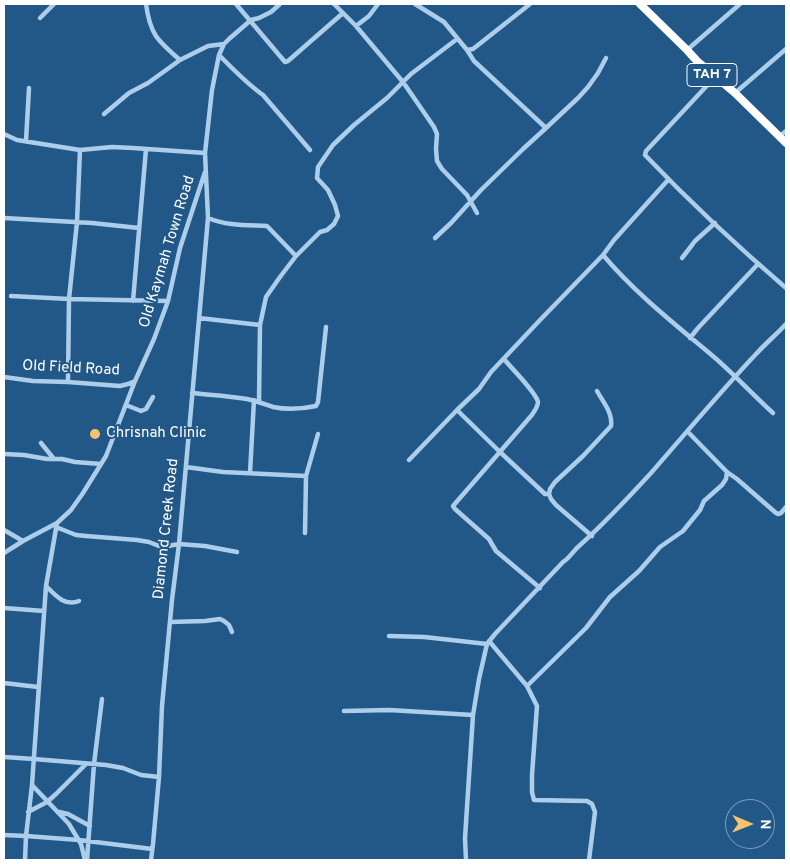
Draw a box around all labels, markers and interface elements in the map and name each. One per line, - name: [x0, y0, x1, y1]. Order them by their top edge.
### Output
- road number: TAH 7: [687, 64, 737, 86]
- street label: Old Kaymah Town Road: [136, 174, 200, 330]
- street label: Old Field Road: [22, 357, 120, 381]
- place label: Chrisnah Clinic: [106, 425, 207, 443]
- marker: Chrisnah Clinic: [88, 427, 102, 441]
- street label: Diamond Creek Road: [151, 458, 183, 600]
- north arrow: [725, 799, 775, 849]
- text: N: [756, 819, 773, 829]

